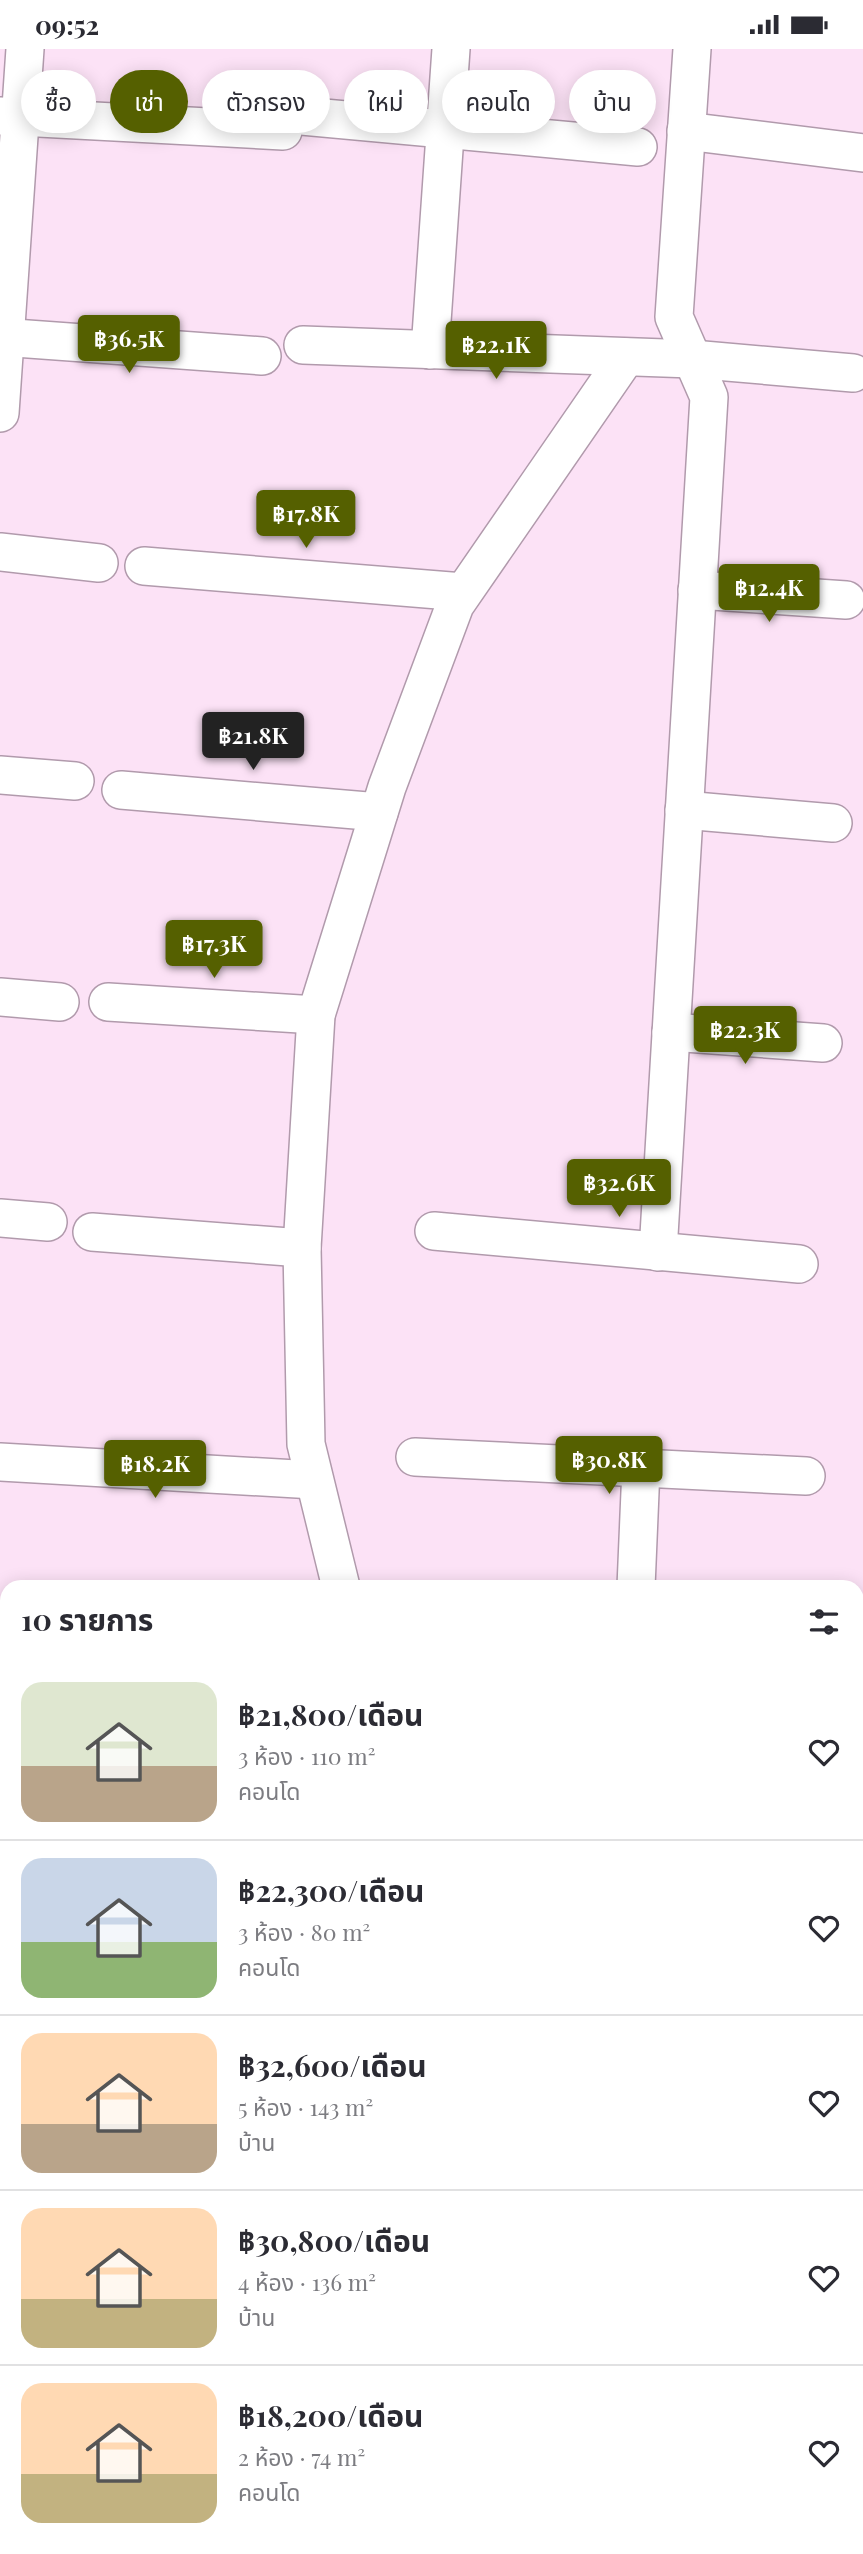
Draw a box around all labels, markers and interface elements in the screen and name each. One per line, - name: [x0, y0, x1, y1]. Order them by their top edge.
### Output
- text: 09:52: [35, 7, 99, 42]
- chip: ซื้อ: [21, 70, 96, 133]
- chip: เช่า: [110, 70, 188, 133]
- chip: ตัวกรอง: [202, 70, 330, 133]
- chip: ใหม่: [344, 70, 428, 133]
- chip: คอนโด: [442, 70, 555, 133]
- chip: บ้าน: [569, 70, 656, 133]
- pin: ฿36.5K: [72, 315, 186, 375]
- pin: ฿22.1K: [439, 321, 553, 381]
- text: ฿36.5K: [94, 322, 164, 353]
- text: ฿22.1K: [462, 328, 530, 359]
- pin: ฿17.8K: [249, 491, 363, 550]
- text: ฿17.8K: [272, 497, 340, 528]
- pin: ฿12.4K: [712, 565, 826, 624]
- text: ฿12.4K: [735, 571, 803, 602]
- pin: ฿21.8K: [196, 713, 310, 772]
- text: ฿21.8K: [218, 719, 288, 750]
- pin: ฿17.3K: [157, 921, 271, 980]
- text: ฿17.3K: [182, 927, 246, 958]
- pin: ฿22.3K: [688, 1007, 802, 1066]
- text: ฿22.3K: [710, 1013, 780, 1044]
- pin: ฿32.6K: [562, 1159, 676, 1219]
- text: ฿32.6K: [583, 1166, 655, 1197]
- pin: ฿30.8K: [552, 1437, 666, 1496]
- pin: ฿18.2K: [98, 1441, 212, 1500]
- text: ฿30.8K: [572, 1443, 646, 1474]
- text: ฿18.2K: [120, 1447, 190, 1478]
- text: 10 รายการ: [21, 1599, 153, 1639]
- icon: filters: [805, 1603, 843, 1641]
- text: ฿21,800/เดือน: [238, 1694, 423, 1734]
- icon: home: [77, 1710, 161, 1794]
- icon: heart: [805, 1733, 843, 1771]
- text: 3 ห้อง · 110 m²: [238, 1740, 375, 1771]
- text: คอนโด: [238, 1775, 300, 1806]
- text: ฿22,300/เดือน: [238, 1870, 425, 1910]
- icon: home: [77, 1886, 161, 1970]
- icon: heart: [805, 1909, 843, 1947]
- text: 3 ห้อง · 80 m²: [238, 1916, 370, 1947]
- text: คอนโด: [238, 1951, 300, 1982]
- text: ฿32,600/เดือน: [238, 2045, 427, 2085]
- icon: home: [77, 2061, 161, 2145]
- icon: heart: [805, 2084, 843, 2122]
- text: 5 ห้อง · 143 m²: [238, 2091, 373, 2122]
- text: บ้าน: [238, 2126, 275, 2157]
- text: ฿30,800/เดือน: [238, 2220, 430, 2260]
- icon: home: [77, 2236, 161, 2320]
- icon: heart: [805, 2259, 843, 2297]
- text: 4 ห้อง · 136 m²: [238, 2266, 376, 2297]
- text: บ้าน: [238, 2301, 275, 2332]
- text: ฿18,200/เดือน: [238, 2395, 423, 2435]
- icon: home: [77, 2411, 161, 2495]
- icon: heart: [805, 2434, 843, 2472]
- text: 2 ห้อง · 74 m²: [238, 2441, 365, 2472]
- text: คอนโด: [238, 2476, 300, 2507]

